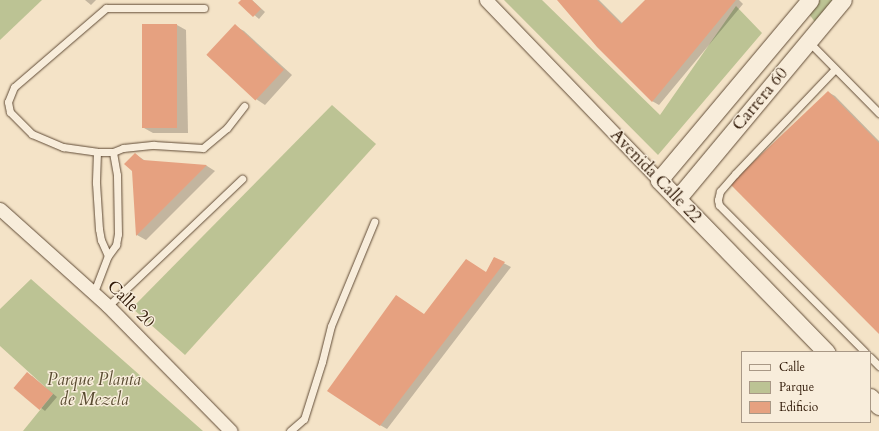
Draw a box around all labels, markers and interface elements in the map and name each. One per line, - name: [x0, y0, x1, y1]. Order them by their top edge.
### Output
- street label: Carrera 60: [728, 63, 792, 135]
- street label: Avenida Calle 22: [606, 125, 706, 227]
- street label: Calle 20: [103, 276, 159, 332]
- legend: [741, 351, 871, 423]
- text: Calle: [779, 359, 805, 375]
- park label: Parque Planta de Mezcla: [47, 370, 141, 410]
- text: Parque: [779, 379, 814, 395]
- text: Edificio: [779, 399, 818, 415]

